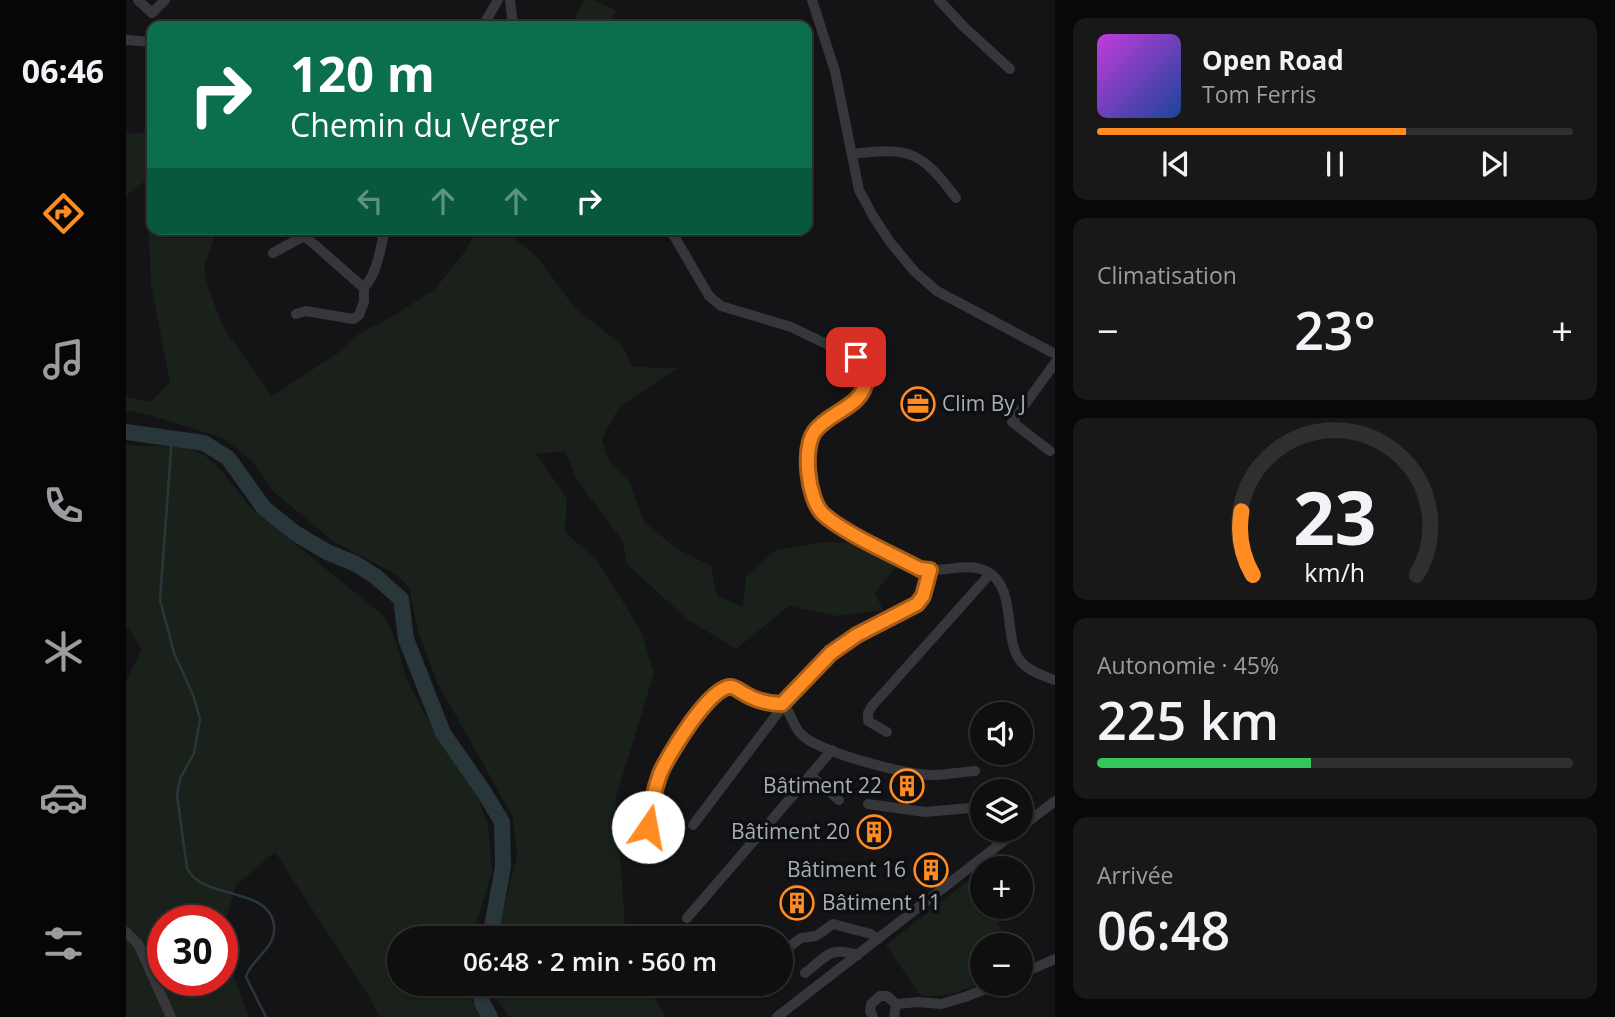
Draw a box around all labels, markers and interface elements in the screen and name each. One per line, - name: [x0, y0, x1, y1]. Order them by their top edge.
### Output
- text: 120 m: [290, 40, 435, 106]
- text: Open Road: [1202, 42, 1344, 78]
- text: 06:46: [22, 49, 104, 92]
- icon: right: [175, 49, 266, 140]
- text: Tom Ferris: [1202, 78, 1316, 110]
- text: Chemin du Verger: [290, 103, 559, 146]
- icon: previous: [1157, 145, 1195, 183]
- icon: pause: [1316, 145, 1354, 183]
- icon: next: [1475, 145, 1513, 183]
- icon: left: [351, 182, 389, 220]
- icon: ahead: [424, 182, 462, 220]
- icon: ahead: [497, 182, 535, 220]
- icon: right: [570, 182, 608, 220]
- icon: directions: [39, 189, 88, 238]
- text: Climatisation: [1097, 259, 1237, 291]
- text: 23°: [1294, 294, 1376, 365]
- text: −: [1097, 304, 1119, 356]
- text: +: [1551, 304, 1573, 356]
- pin: [826, 327, 886, 387]
- icon: music: [39, 335, 88, 384]
- icon: arrive: [837, 338, 875, 376]
- office icon: Clim By J: [899, 385, 937, 423]
- place label: Clim By J: [942, 389, 1026, 417]
- text: 23: [1293, 467, 1377, 566]
- icon: phone: [39, 481, 88, 530]
- text: km/h: [1305, 554, 1365, 588]
- icon: climate: [39, 627, 88, 676]
- text: Autonomie · 45%: [1097, 649, 1279, 681]
- text: 225 km: [1097, 684, 1279, 755]
- map controls: [970, 702, 1033, 996]
- button: sound: [970, 702, 1033, 765]
- building icon: Bâtiment 22: [888, 767, 926, 805]
- place label: Bâtiment 22: [763, 771, 882, 799]
- icon: car: [39, 773, 88, 822]
- button: layers: [970, 779, 1033, 842]
- position arrow: [611, 790, 685, 864]
- building icon: Bâtiment 20: [855, 813, 893, 851]
- place label: Bâtiment 20: [731, 817, 850, 845]
- building icon: Bâtiment 16: [912, 851, 950, 889]
- place label: Bâtiment 16: [787, 855, 906, 883]
- button: +: [970, 856, 1033, 919]
- text: Arrivée: [1097, 859, 1173, 891]
- building icon: Bâtiment 11: [778, 884, 816, 922]
- place label: Bâtiment 11: [822, 888, 941, 916]
- text: 06:48: [1097, 894, 1230, 965]
- speed limit sign: 30: [147, 905, 238, 996]
- icon: filters: [39, 919, 88, 968]
- button: −: [970, 933, 1033, 996]
- text: 06:48 · 2 min · 560 m: [463, 943, 717, 979]

